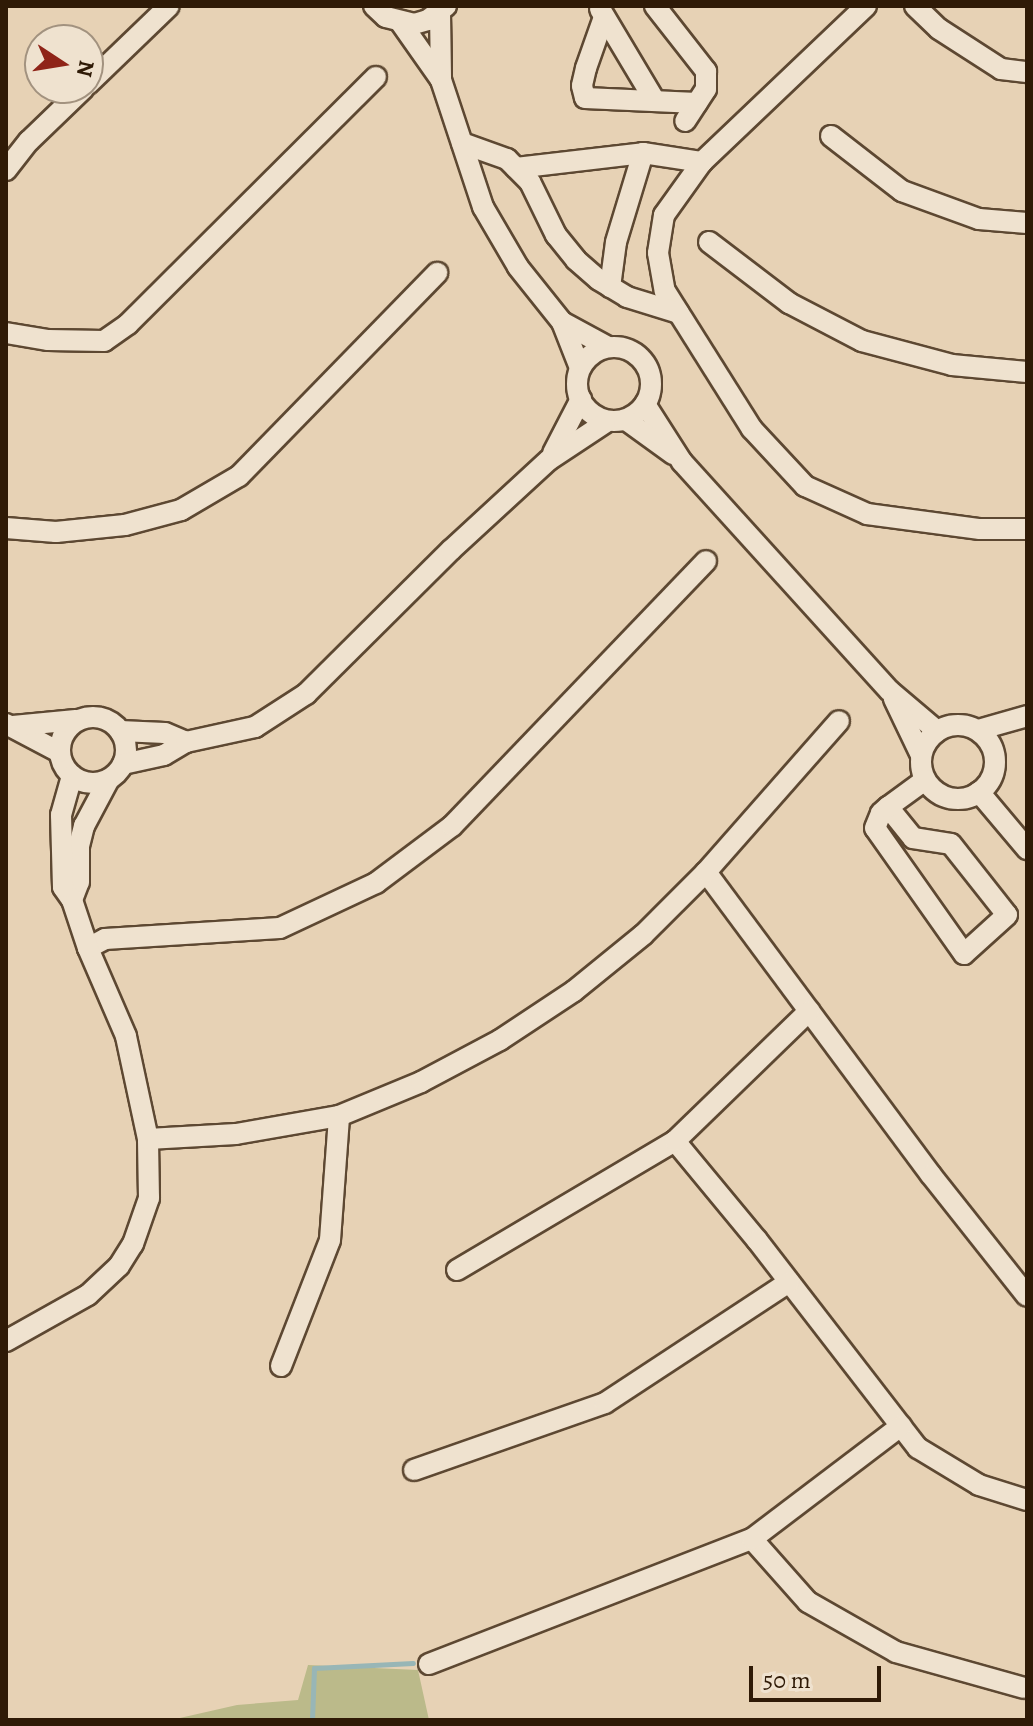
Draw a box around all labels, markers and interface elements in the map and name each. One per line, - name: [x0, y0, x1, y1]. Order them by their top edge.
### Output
- north arrow: [24, 24, 104, 104]
- text: N: [69, 58, 102, 80]
- scale bar: [753, 1650, 885, 1700]
- text: 50 m: [763, 1664, 811, 1696]

